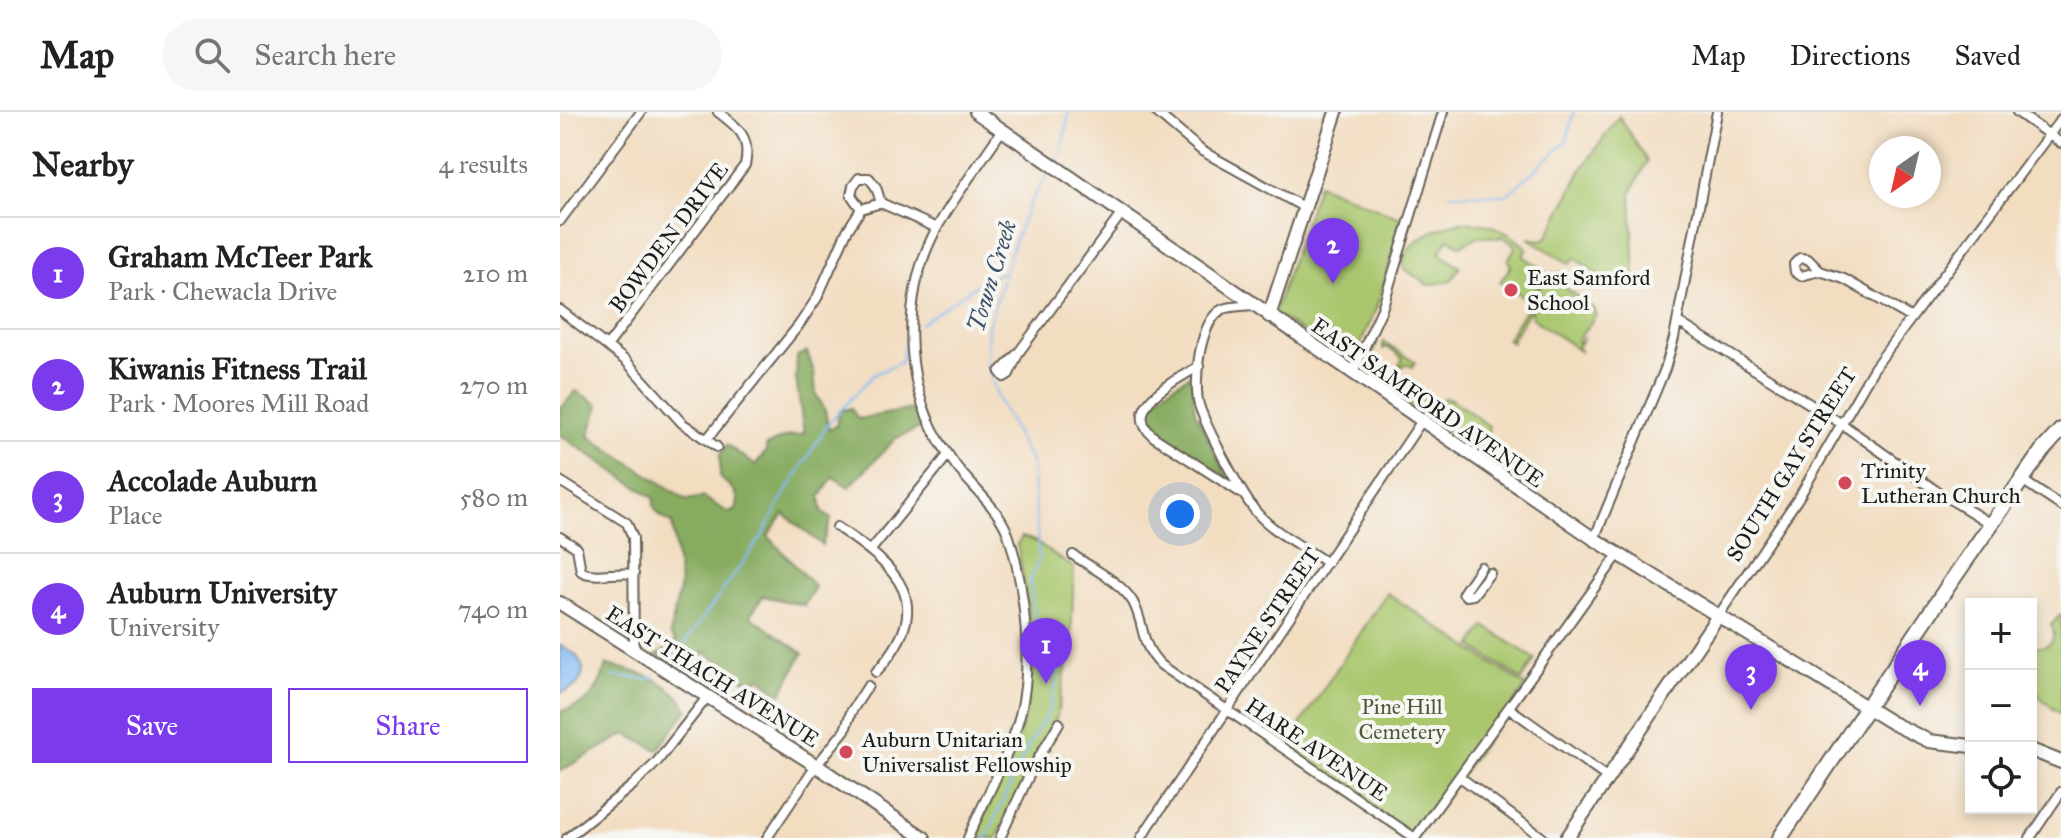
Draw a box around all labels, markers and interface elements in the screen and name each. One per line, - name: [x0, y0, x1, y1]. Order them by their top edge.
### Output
- search box: [162, 19, 722, 91]
- text: Map: [40, 32, 114, 78]
- icon: search: [190, 33, 234, 77]
- text: Search here: [254, 37, 396, 73]
- text: Map: [1691, 38, 1746, 73]
- text: Directions: [1790, 38, 1911, 73]
- text: Saved: [1955, 38, 2021, 73]
- north arrow: [1869, 136, 1941, 208]
- text: Nearby: [32, 144, 134, 185]
- text: 4 results: [439, 148, 528, 180]
- street label: BOWDEN DRIVE: [603, 157, 734, 318]
- water label: Town Creek: [961, 216, 1023, 336]
- pin: 2: [1307, 218, 1359, 284]
- text: Graham McTeer Park: [108, 239, 373, 275]
- text: 1: [53, 257, 63, 289]
- text: 210 m: [462, 257, 528, 289]
- place label: East Samford School: [1527, 264, 1651, 316]
- text: Park · Chewacla Drive: [108, 275, 337, 307]
- marker: East Samford School: [1502, 281, 1520, 299]
- street label: EAST SAMFORD AVENUE: [1306, 312, 1549, 493]
- text: Kiwanis Fitness Trail: [108, 351, 367, 387]
- street label: SOUTH GAY STREET: [1721, 362, 1862, 567]
- text: 2: [52, 369, 64, 401]
- text: 270 m: [459, 369, 528, 401]
- text: Park · Moores Mill Road: [108, 387, 369, 419]
- place label: Trinity Lutheran Church: [1861, 457, 2021, 509]
- text: Accolade Auburn: [108, 463, 317, 499]
- marker: Trinity Lutheran Church: [1836, 474, 1854, 492]
- text: 3: [53, 481, 63, 513]
- text: 580 m: [460, 481, 528, 513]
- your location: [1160, 494, 1200, 534]
- text: Place: [108, 499, 163, 531]
- street label: PAYNE STREET: [1209, 542, 1326, 698]
- text: Auburn University: [108, 575, 337, 611]
- text: 4: [51, 593, 65, 625]
- text: 740 m: [458, 593, 528, 625]
- map controls: [1965, 598, 2037, 814]
- button: +: [1965, 598, 2037, 670]
- street label: EAST THACH AVENUE: [601, 600, 825, 753]
- text: University: [108, 611, 219, 643]
- pin: 1: [1020, 618, 1072, 684]
- pin: 4: [1894, 640, 1946, 706]
- pin: 3: [1725, 644, 1777, 710]
- button: −: [1965, 670, 2037, 742]
- button: Save: [32, 688, 272, 763]
- button: Share: [288, 688, 528, 763]
- street label: HARE AVENUE: [1240, 692, 1393, 807]
- park label: Pine Hill Cemetery: [1358, 693, 1446, 745]
- place label: Auburn Unitarian Universalist Fellowship: [861, 726, 1072, 778]
- button: locate: [1965, 742, 2037, 814]
- marker: Auburn Unitarian Universalist Fellowship: [837, 743, 855, 761]

